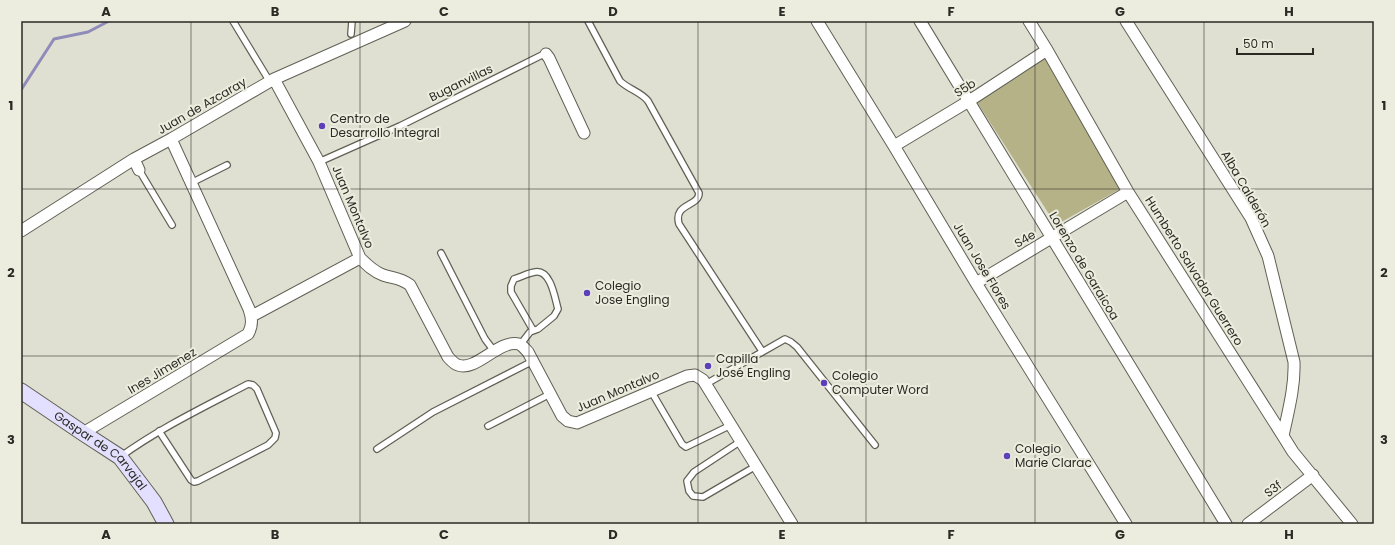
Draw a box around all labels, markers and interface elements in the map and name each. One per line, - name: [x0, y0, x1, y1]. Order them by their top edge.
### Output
- text: A: [101, 2, 111, 21]
- text: B: [271, 2, 280, 21]
- text: C: [439, 2, 449, 21]
- text: D: [608, 2, 618, 21]
- text: E: [778, 2, 786, 21]
- text: F: [947, 2, 955, 21]
- text: G: [1115, 2, 1125, 21]
- text: H: [1284, 2, 1294, 21]
- scale bar: [1237, 30, 1313, 56]
- text: 50 m: [1243, 35, 1274, 52]
- street label: Buganvillas: [426, 60, 495, 105]
- street label: Juan de Azcaray: [154, 73, 250, 138]
- street label: S5b: [951, 74, 979, 101]
- text: 1: [9, 96, 13, 115]
- text: 1: [1382, 96, 1386, 115]
- place label: Centro de Desarrollo Integral: [330, 110, 440, 141]
- marker: Centro de Desarrollo Integral: [317, 121, 327, 131]
- street label: Alba Calderón: [1218, 147, 1275, 230]
- street label: Juan Montalvo: [328, 163, 379, 251]
- street label: Humberto Salvador Guerrero: [1141, 193, 1248, 349]
- street label: Lorenzo de Garaicoa: [1045, 208, 1124, 323]
- street label: Juan Jose Flores: [950, 219, 1015, 312]
- street label: S4e: [1011, 226, 1039, 251]
- text: 2: [7, 263, 15, 282]
- text: 2: [1380, 263, 1388, 282]
- place label: Colegio Jose Engling: [595, 277, 670, 308]
- marker: Colegio Jose Engling: [582, 288, 592, 298]
- street label: Ines Jimenez: [124, 343, 199, 398]
- place label: Capilla José Engling: [716, 350, 791, 381]
- marker: Capilla José Engling: [703, 361, 713, 371]
- street label: Juan Montalvo: [574, 365, 662, 416]
- place label: Colegio Computer Word: [832, 367, 929, 398]
- marker: Colegio Computer Word: [819, 378, 829, 388]
- street label: Gaspar de Carvajal: [51, 407, 151, 493]
- text: 3: [7, 430, 15, 449]
- text: 3: [1380, 430, 1388, 449]
- place label: Colegio Marie Clarac: [1015, 440, 1092, 471]
- marker: Colegio Marie Clarac: [1002, 451, 1012, 461]
- street label: S3f: [1260, 476, 1285, 501]
- text: A: [101, 525, 111, 544]
- text: B: [271, 525, 280, 544]
- text: C: [439, 525, 449, 544]
- text: D: [608, 525, 618, 544]
- text: E: [778, 525, 786, 544]
- text: F: [947, 525, 955, 544]
- text: G: [1115, 525, 1125, 544]
- text: H: [1284, 525, 1294, 544]

